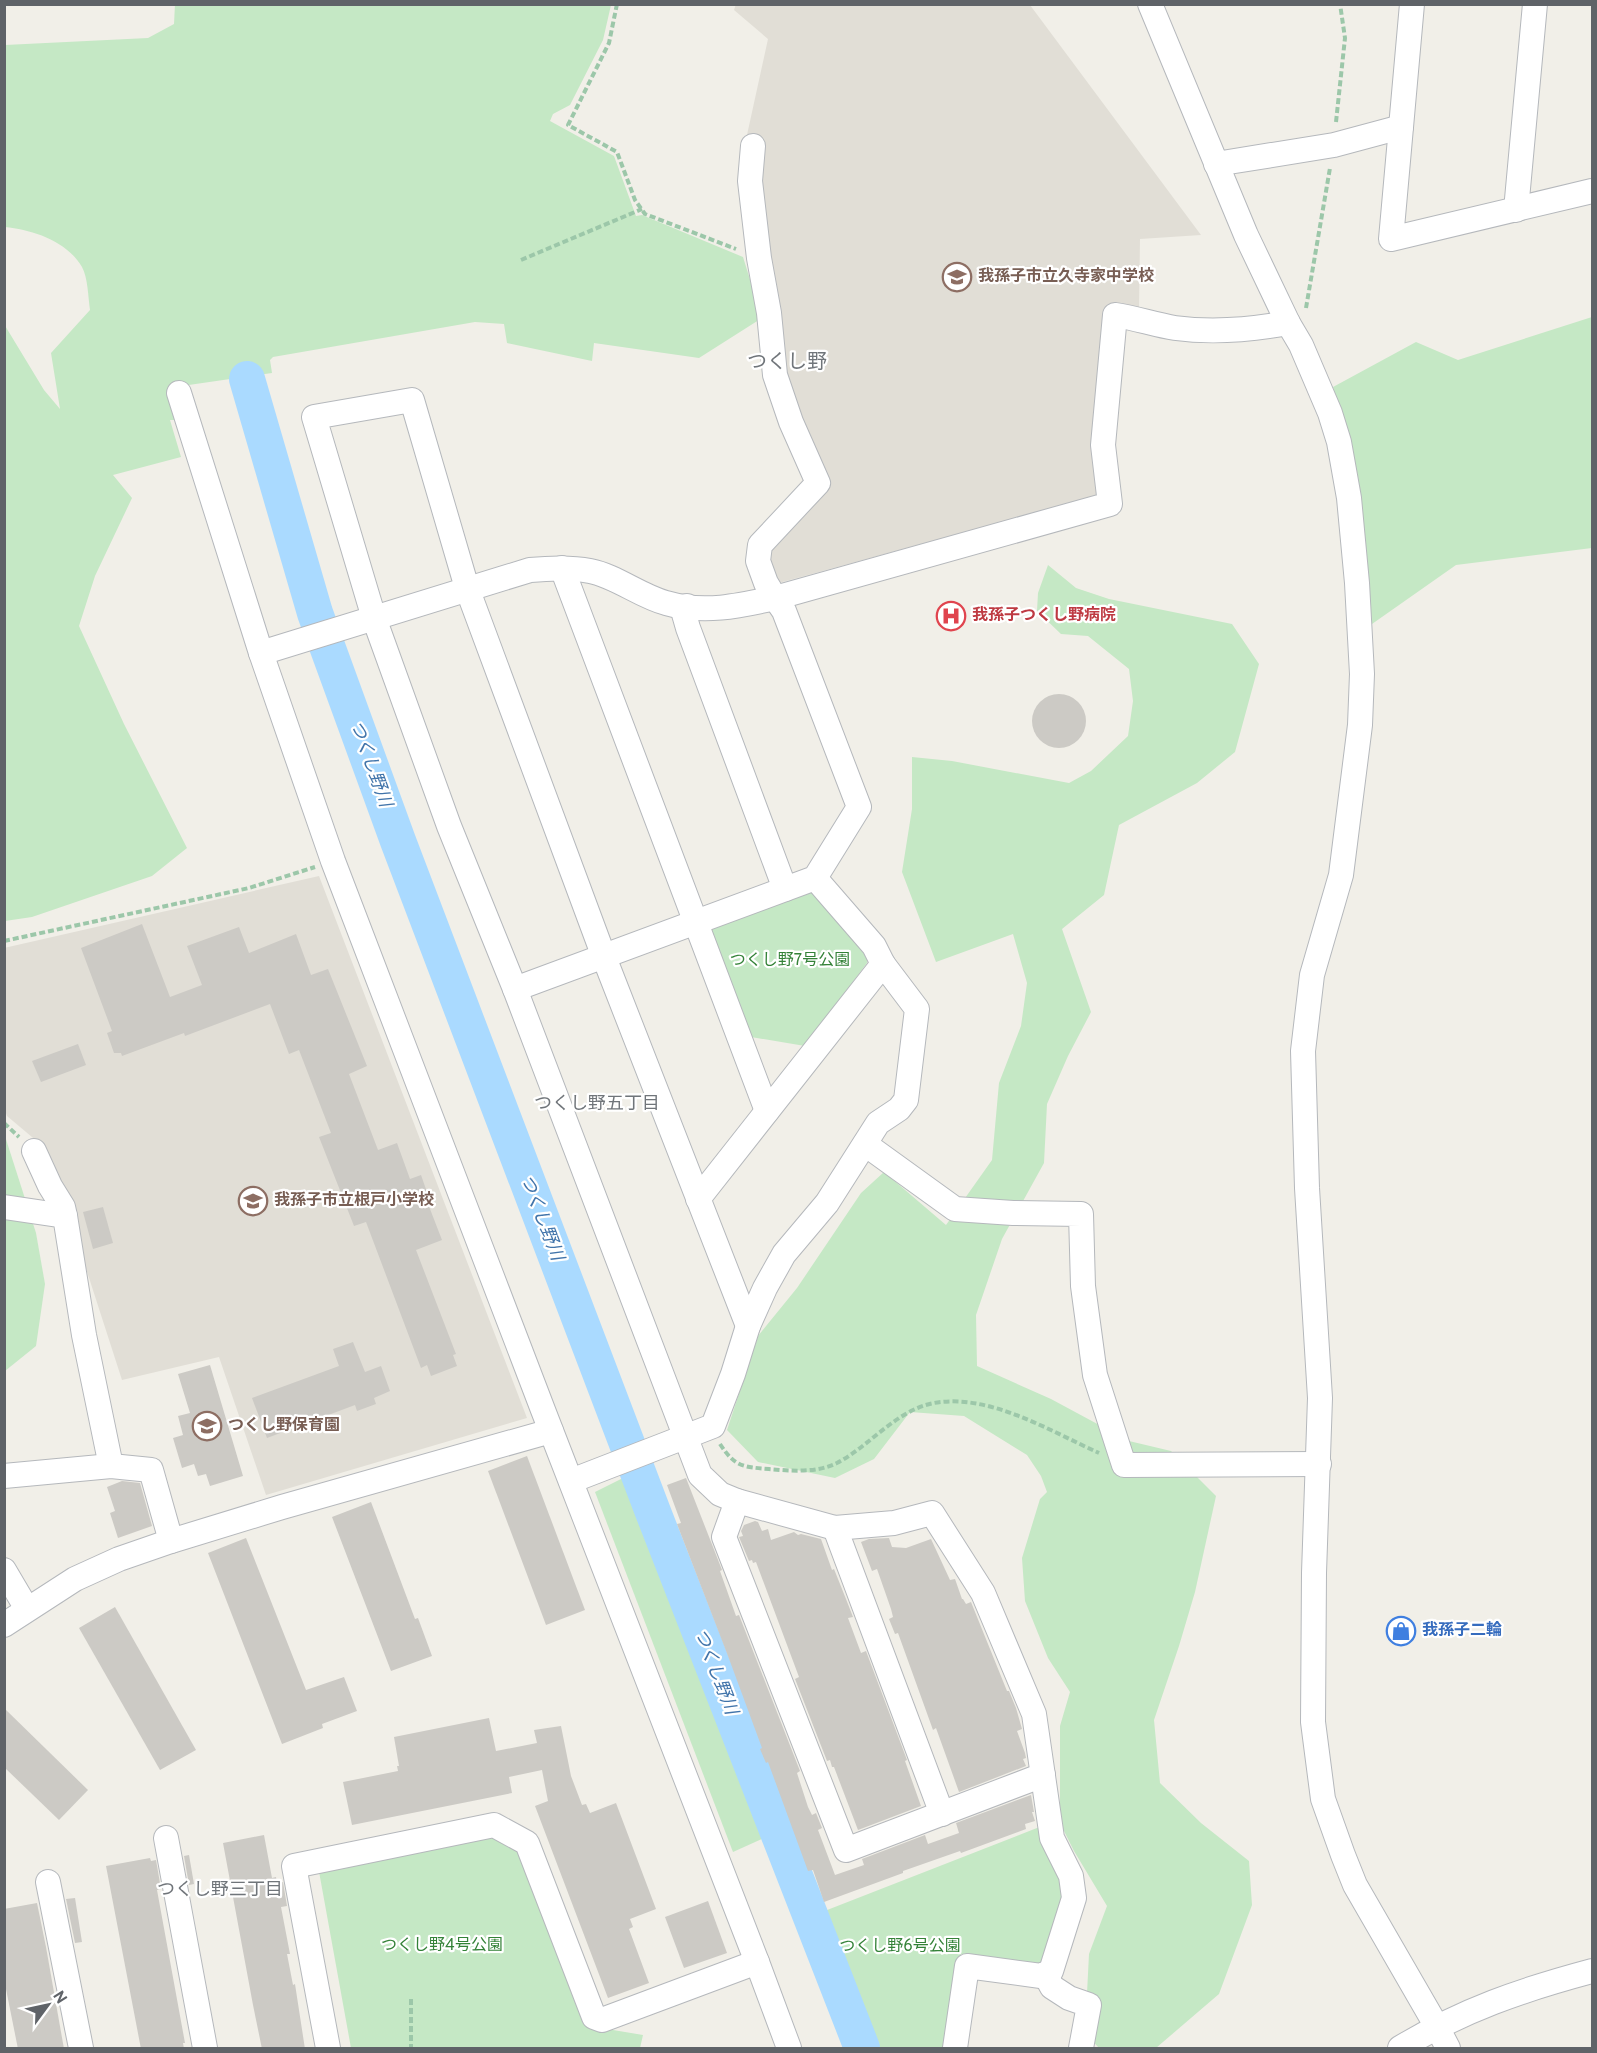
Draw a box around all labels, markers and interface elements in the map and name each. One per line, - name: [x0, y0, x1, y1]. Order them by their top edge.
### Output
- school or university icon: 我孫子市立久寺家中学校: [941, 261, 973, 293]
- place label: 我孫子市立久寺家中学校: [978, 267, 1154, 287]
- district label: つくし野: [747, 350, 827, 376]
- hospital icon: 我孫子つくし野病院: [935, 600, 967, 632]
- place label: 我孫子つくし野病院: [972, 606, 1116, 626]
- water label: つくし野川: [344, 718, 397, 812]
- park label: つくし野7号公園: [730, 951, 850, 971]
- district label: つくし野五丁目: [534, 1093, 660, 1116]
- water label: つくし野川: [514, 1172, 569, 1266]
- school or university icon: 我孫子市立根戸小学校: [237, 1185, 269, 1217]
- place label: 我孫子市立根戸小学校: [274, 1191, 434, 1211]
- school or university icon: つくし野保育園: [191, 1410, 223, 1442]
- place label: つくし野保育園: [228, 1416, 340, 1436]
- shop icon: 我孫子二輪: [1385, 1615, 1417, 1647]
- place label: 我孫子二輪: [1422, 1620, 1502, 1641]
- water label: つくし野川: [688, 1626, 743, 1720]
- district label: つくし野三丁目: [157, 1879, 283, 1902]
- park label: つくし野4号公園: [381, 1936, 503, 1956]
- park label: つくし野6号公園: [839, 1937, 961, 1957]
- north arrow: [18, 1975, 78, 2035]
- text: N: [47, 1988, 70, 2008]

